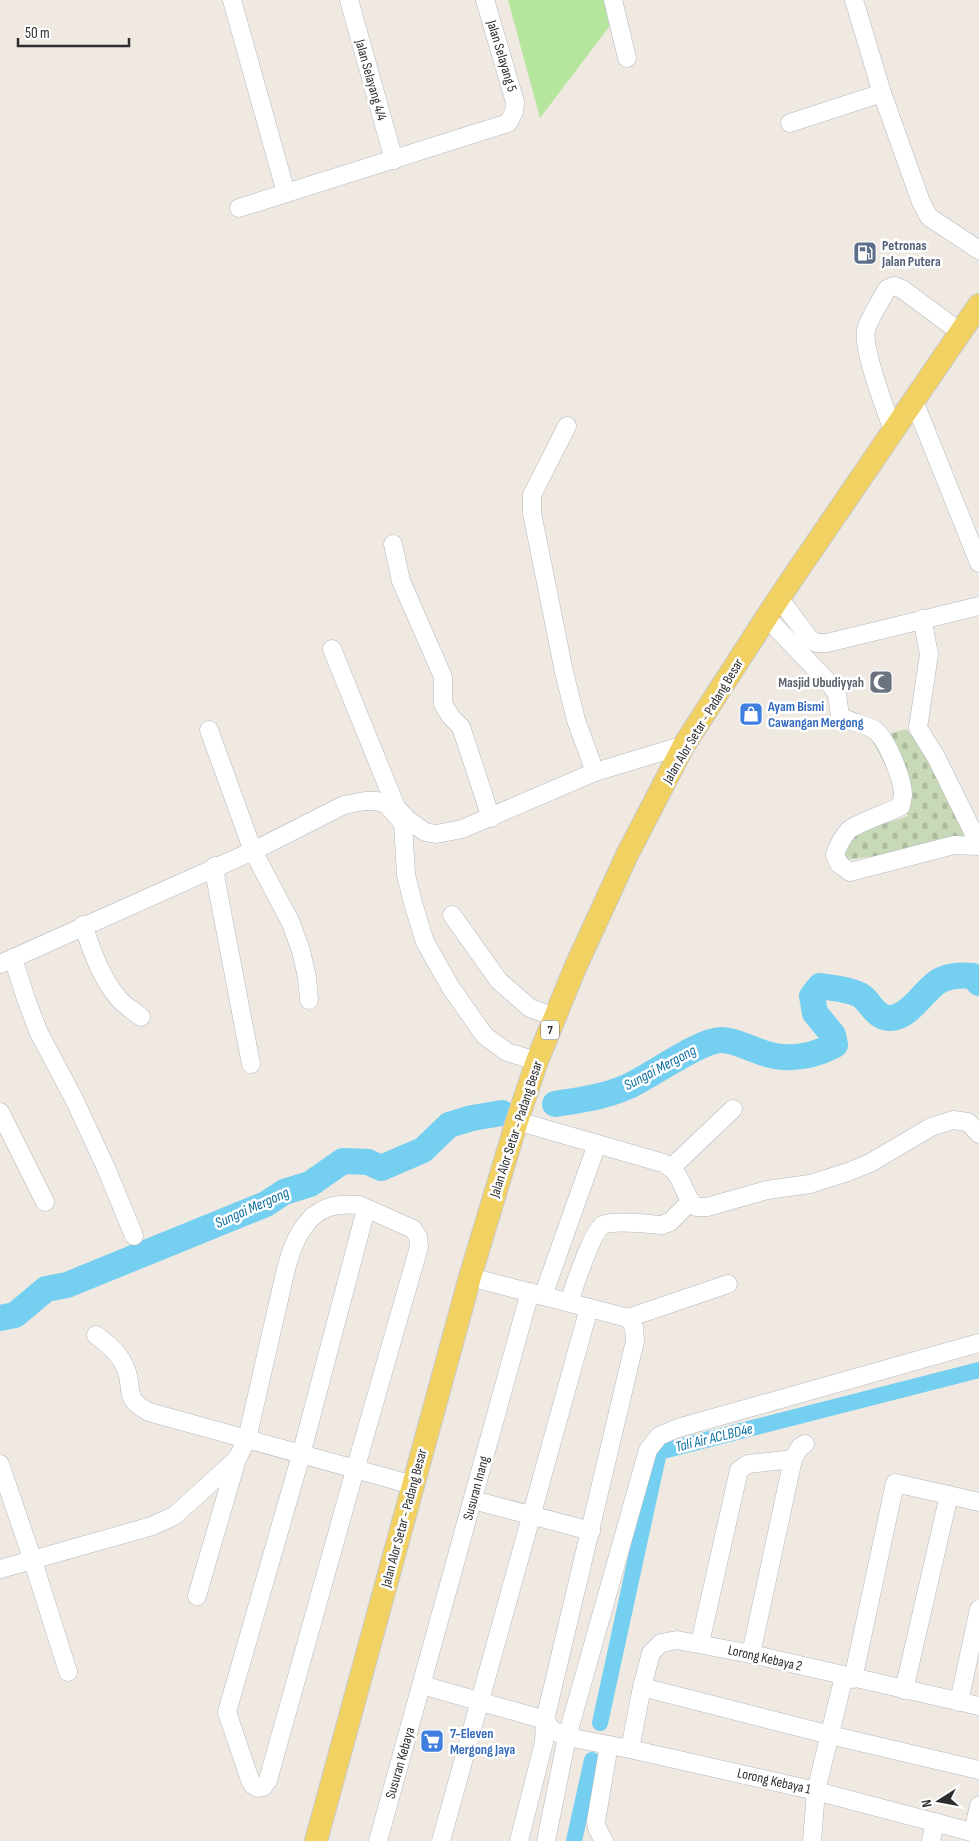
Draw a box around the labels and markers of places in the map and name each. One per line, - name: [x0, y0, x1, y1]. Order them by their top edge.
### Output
- place label: Petronas Jalan Putera: [881, 237, 941, 270]
- fuel station icon: Petronas Jalan Putera: [852, 240, 878, 266]
- mosque icon: Masjid Ubudiyyah: [868, 669, 894, 695]
- place label: Masjid Ubudiyyah: [778, 674, 864, 691]
- place label: Ayam Bismi Cawangan Mergong: [767, 698, 864, 731]
- shop icon: Ayam Bismi Cawangan Mergong: [738, 701, 764, 727]
- place label: 7-Eleven Mergong Jaya: [450, 1725, 515, 1758]
- supermarket icon: 7-Eleven Mergong Jaya: [419, 1728, 445, 1754]

